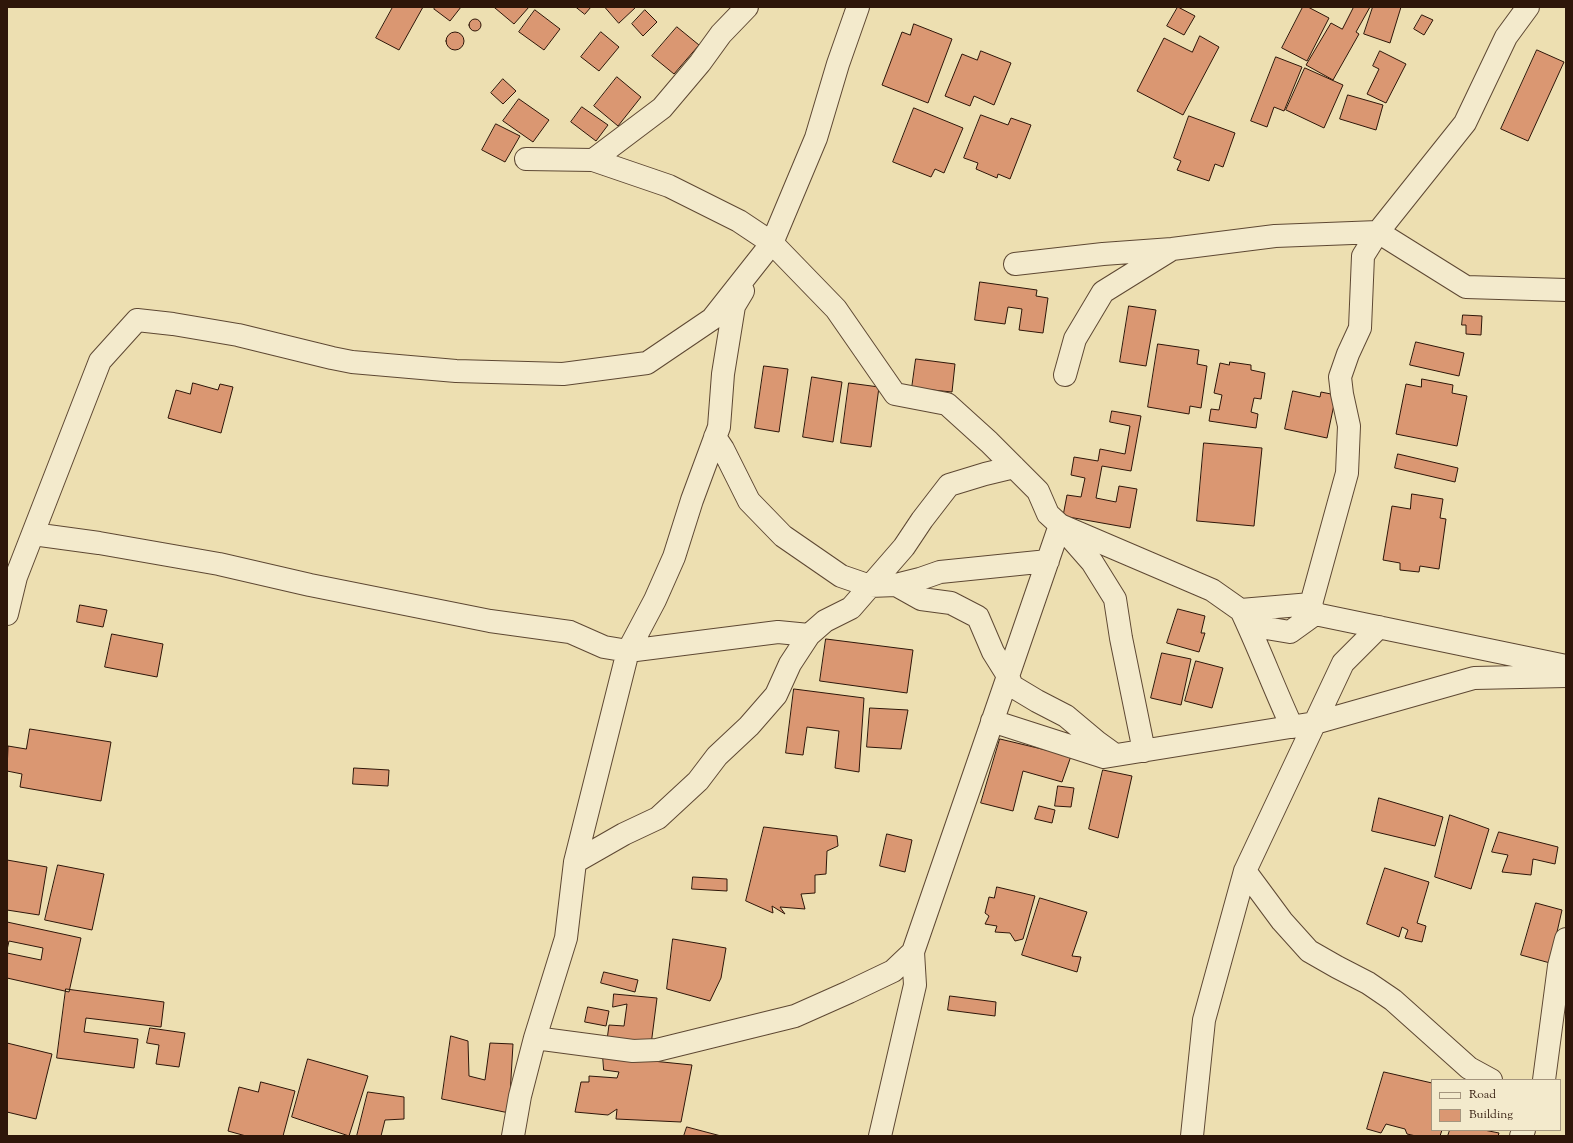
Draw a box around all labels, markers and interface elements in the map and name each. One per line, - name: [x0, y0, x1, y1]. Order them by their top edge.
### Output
- legend: [1431, 1079, 1561, 1131]
- text: Road: [1469, 1086, 1496, 1104]
- text: Building: [1469, 1106, 1513, 1124]

